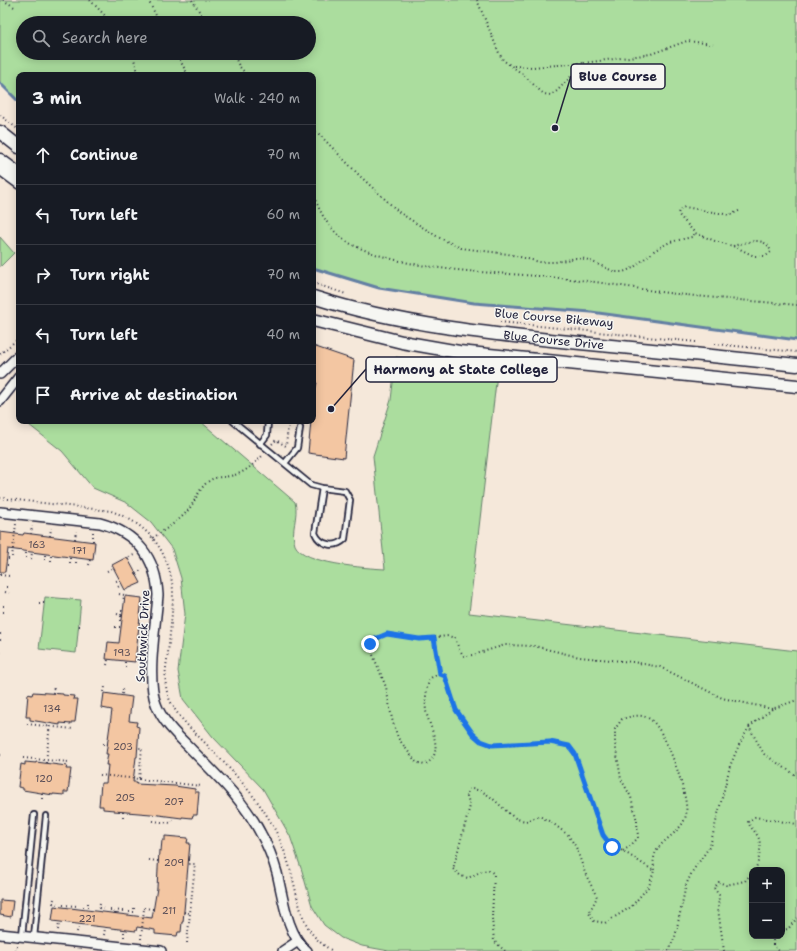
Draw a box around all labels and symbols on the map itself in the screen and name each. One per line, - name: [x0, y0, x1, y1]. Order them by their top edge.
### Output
- callout: Blue Course: [571, 64, 665, 89]
- text: Blue Course: [579, 68, 657, 85]
- street label: Blue Course Bikeway: [494, 305, 614, 331]
- street label: Blue Course Drive: [503, 327, 605, 353]
- callout: Harmony at State College: [366, 357, 557, 382]
- text: Harmony at State College: [373, 361, 549, 378]
- house number: 163: [28, 538, 46, 551]
- house number: 171: [72, 544, 86, 557]
- street label: Southwick Drive: [133, 589, 153, 683]
- route end: [361, 635, 379, 653]
- house number: 193: [113, 646, 131, 659]
- house number: 134: [43, 702, 61, 715]
- house number: 203: [113, 740, 133, 753]
- house number: 120: [35, 772, 53, 785]
- house number: 205: [115, 791, 135, 804]
- house number: 207: [164, 795, 184, 808]
- route start: [603, 838, 621, 856]
- house number: 209: [164, 856, 184, 869]
- house number: 211: [162, 904, 176, 917]
- house number: 221: [78, 912, 96, 925]

